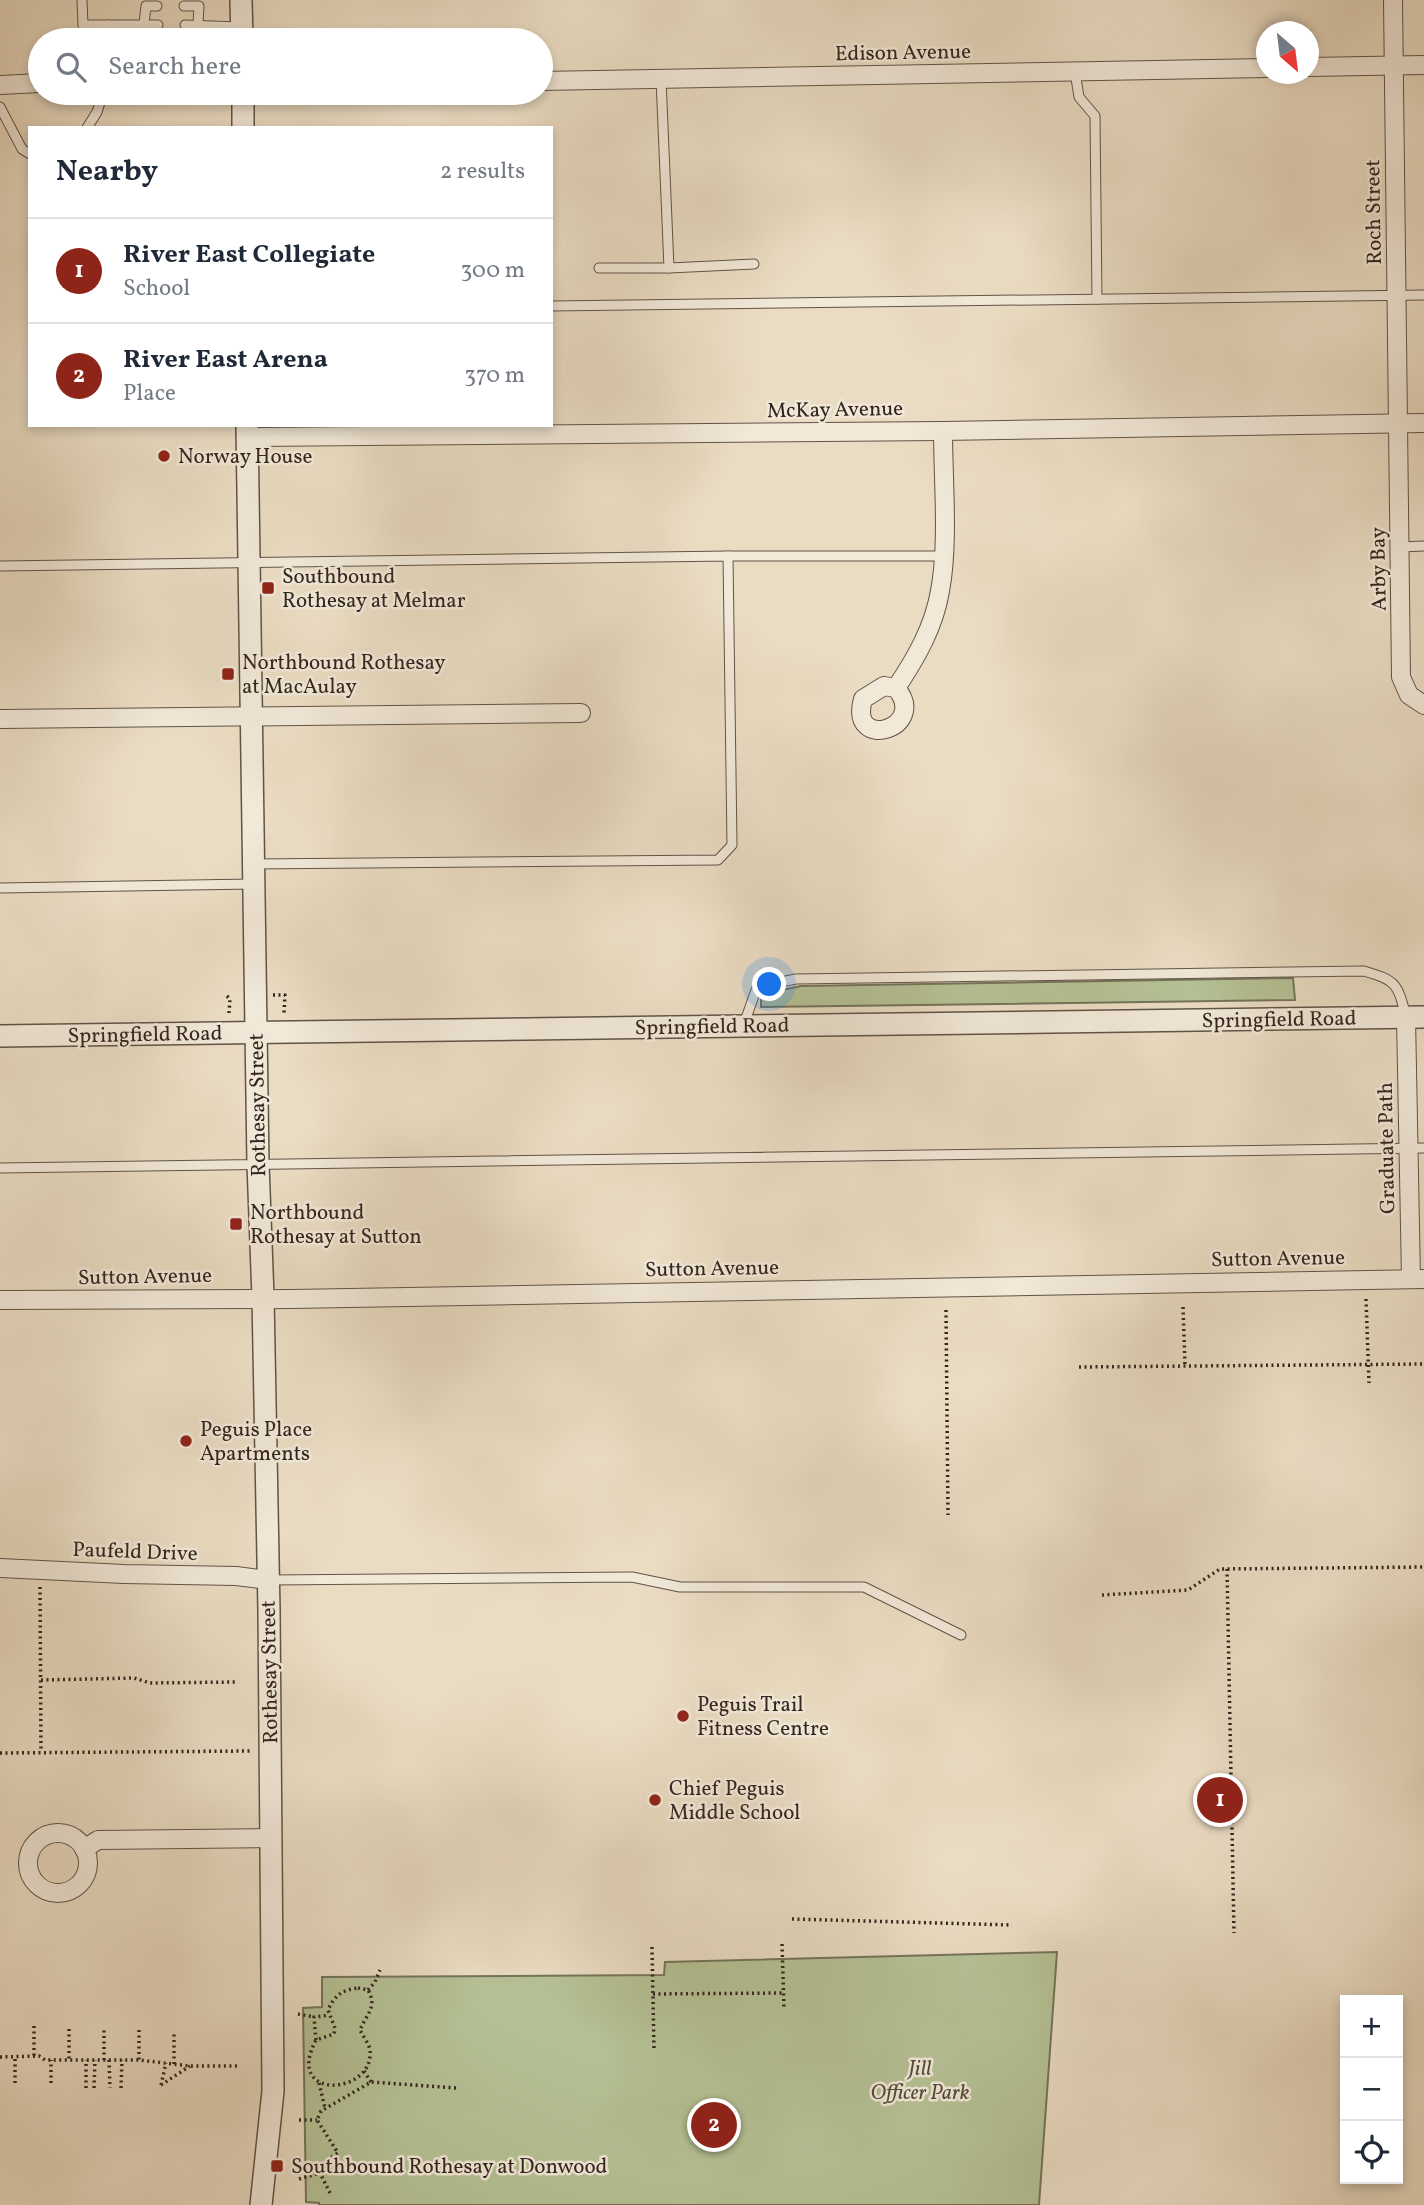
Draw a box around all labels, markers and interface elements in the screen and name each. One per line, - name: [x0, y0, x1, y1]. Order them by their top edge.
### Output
- north arrow: [1256, 21, 1319, 84]
- search box: [28, 28, 553, 105]
- street label: Edison Avenue: [835, 38, 972, 69]
- icon: search: [52, 48, 90, 86]
- text: Search here: [108, 49, 241, 85]
- text: Nearby: [56, 151, 158, 193]
- text: 2 results: [440, 156, 525, 188]
- street label: Roch Street: [1359, 159, 1390, 265]
- text: River East Collegiate: [123, 237, 375, 273]
- text: 1: [74, 255, 84, 287]
- text: 300 m: [461, 255, 525, 287]
- text: School: [123, 273, 190, 305]
- text: River East Arena: [123, 342, 328, 378]
- text: 2: [73, 360, 85, 392]
- text: 370 m: [464, 360, 525, 392]
- text: Place: [123, 378, 176, 410]
- street label: McKay Avenue: [767, 395, 903, 426]
- place label: Norway House: [178, 443, 312, 472]
- marker: Norway House: [156, 448, 172, 464]
- street label: Arby Bay: [1364, 526, 1395, 611]
- place label: Southbound Rothesay at Melmar: [282, 563, 466, 616]
- marker: Southbound Rothesay at Melmar: [260, 580, 276, 596]
- place label: Northbound Rothesay at MacAulay: [242, 649, 446, 702]
- marker: Northbound Rothesay at MacAulay: [220, 666, 236, 682]
- your location: [752, 967, 786, 1001]
- street label: Springfield Road: [1201, 1005, 1357, 1036]
- street label: Springfield Road: [634, 1012, 790, 1043]
- street label: Springfield Road: [67, 1020, 223, 1051]
- street label: Rothesay Street: [243, 1033, 274, 1177]
- street label: Graduate Path: [1372, 1082, 1403, 1214]
- place label: Northbound Rothesay at Sutton: [250, 1199, 422, 1252]
- marker: Northbound Rothesay at Sutton: [228, 1216, 244, 1232]
- street label: Sutton Avenue: [1211, 1244, 1345, 1275]
- street label: Sutton Avenue: [645, 1254, 779, 1285]
- street label: Sutton Avenue: [78, 1262, 212, 1293]
- place label: Peguis Place Apartments: [200, 1416, 312, 1469]
- marker: Peguis Place Apartments: [178, 1433, 194, 1449]
- street label: Paufeld Drive: [72, 1536, 198, 1569]
- street label: Rothesay Street: [255, 1600, 286, 1744]
- place label: Peguis Trail Fitness Centre: [697, 1691, 829, 1744]
- marker: Peguis Trail Fitness Centre: [675, 1708, 691, 1724]
- pin: 1: [1197, 1774, 1243, 1826]
- place label: Chief Peguis Middle School: [669, 1775, 800, 1828]
- marker: Chief Peguis Middle School: [647, 1792, 663, 1808]
- map controls: [1340, 1995, 1403, 2184]
- button: +: [1340, 1995, 1403, 2058]
- park label: Jill Officer Park: [870, 2055, 970, 2108]
- button: −: [1340, 2058, 1403, 2121]
- pin: 2: [691, 2099, 737, 2151]
- button: locate: [1340, 2121, 1403, 2184]
- place label: Southbound Rothesay at Donwood: [291, 2153, 607, 2182]
- marker: Southbound Rothesay at Donwood: [269, 2158, 285, 2174]

